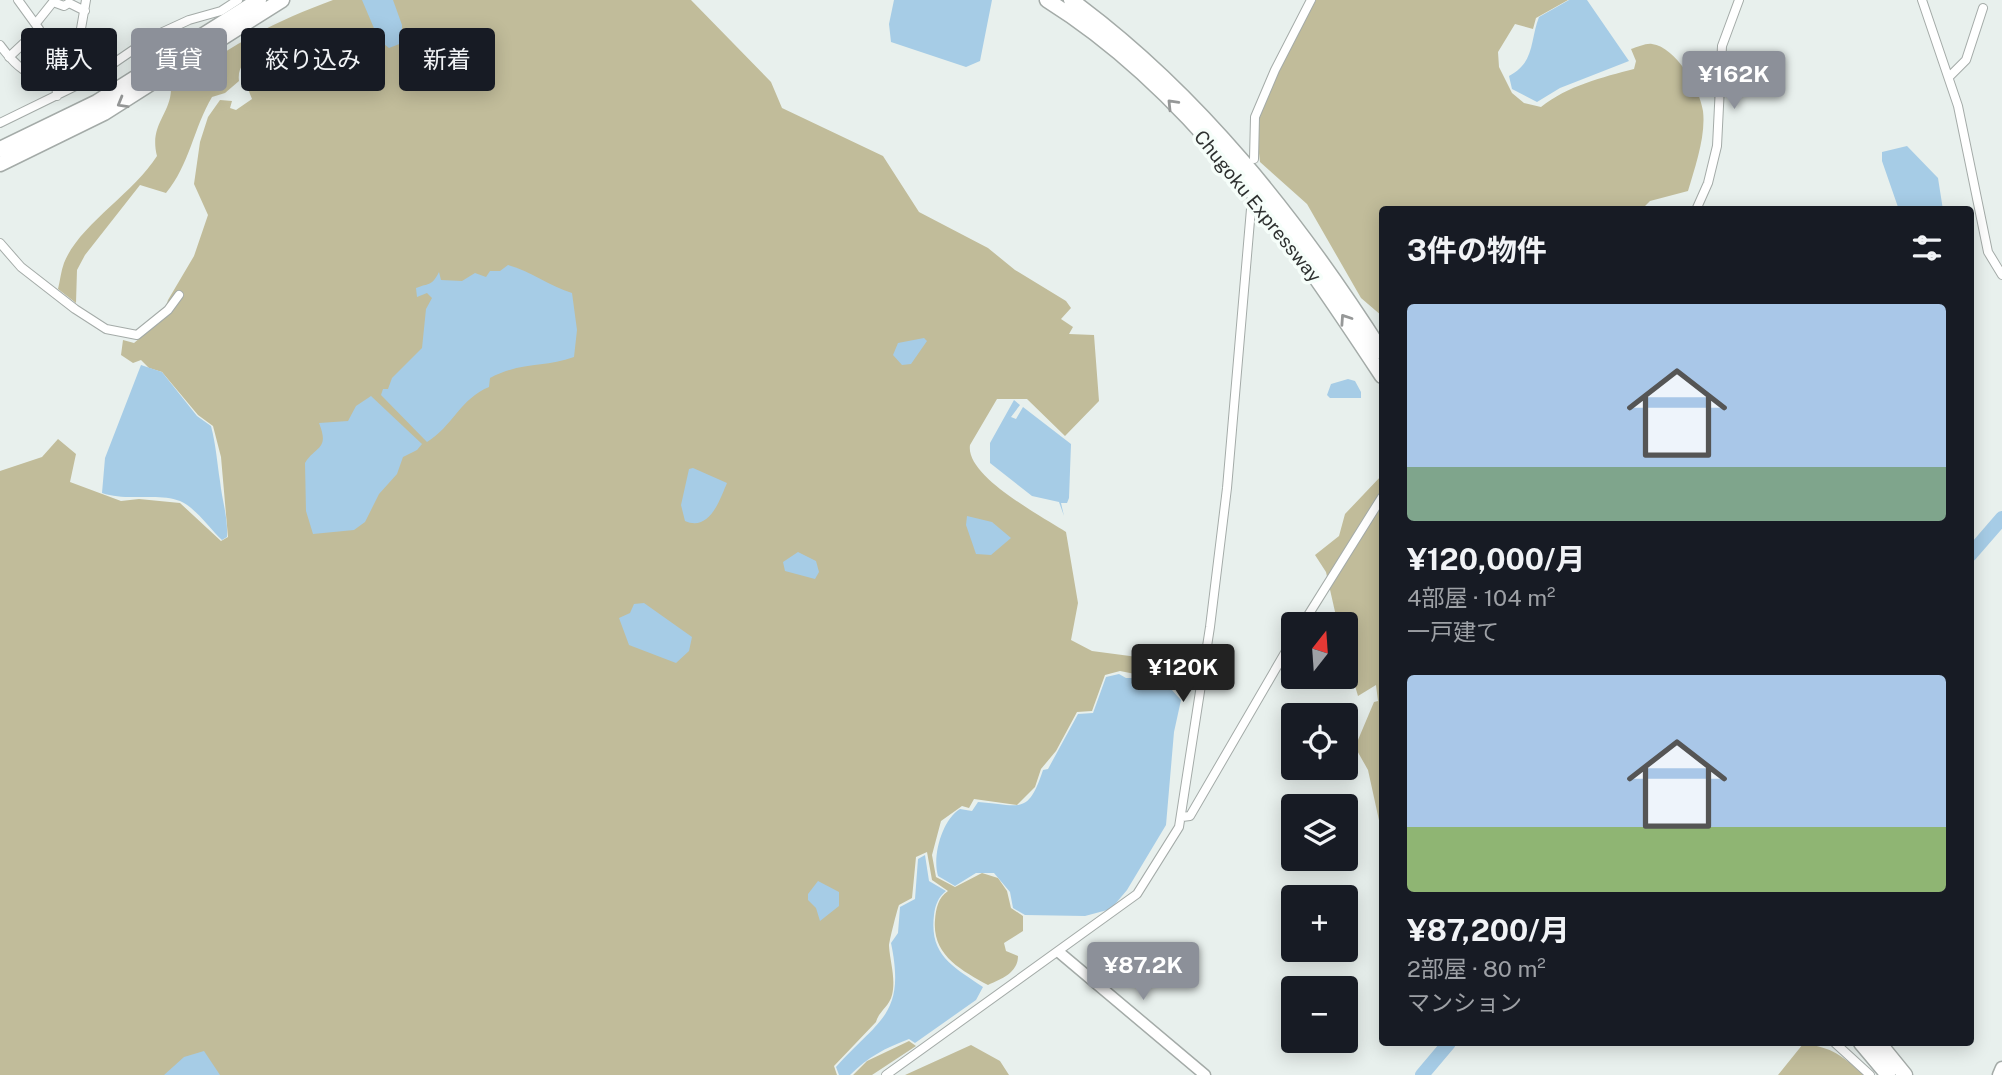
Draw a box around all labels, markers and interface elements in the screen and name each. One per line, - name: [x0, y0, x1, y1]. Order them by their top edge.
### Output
- chip: 購入: [21, 28, 117, 91]
- chip: 賃貸: [131, 28, 227, 91]
- chip: 絞り込み: [241, 28, 385, 91]
- chip: 新着: [399, 28, 495, 91]
- pin: ¥162K: [1685, 52, 1783, 111]
- text: ¥162K: [1698, 60, 1770, 87]
- one-way arrow: [116, 95, 129, 108]
- one-way arrow: [1168, 99, 1181, 112]
- street label: Chugoku Expressway: [1190, 126, 1326, 286]
- icon: filters: [1908, 229, 1946, 267]
- text: 3件の物件: [1407, 232, 1547, 268]
- one-way arrow: [1341, 314, 1353, 327]
- icon: home: [1614, 350, 1740, 476]
- text: ¥120,000/月: [1407, 541, 1586, 577]
- text: 4部屋 · 104 m²: [1407, 584, 1556, 611]
- north arrow: [1281, 612, 1358, 690]
- map controls: [1281, 612, 1358, 1053]
- text: 一戸建て: [1407, 618, 1499, 645]
- pin: ¥120K: [1134, 644, 1232, 704]
- text: ¥120K: [1148, 653, 1218, 680]
- button: locate: [1281, 703, 1358, 780]
- icon: home: [1614, 721, 1740, 847]
- button: layers: [1281, 794, 1358, 871]
- button: +: [1281, 885, 1358, 962]
- text: ¥87,200/月: [1407, 912, 1570, 948]
- pin: ¥87.2K: [1086, 942, 1200, 1002]
- text: ¥87.2K: [1103, 951, 1183, 978]
- text: 2部屋 · 80 m²: [1407, 955, 1546, 982]
- button: −: [1281, 976, 1358, 1053]
- text: マンション: [1407, 989, 1522, 1016]

